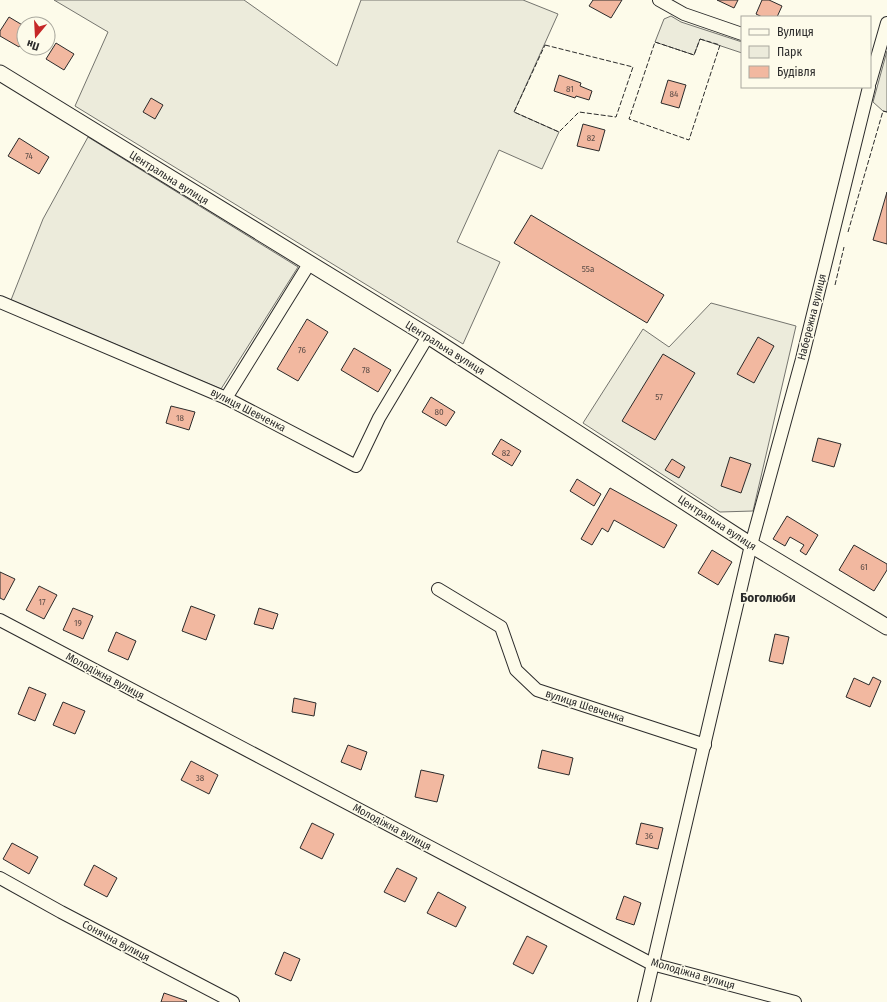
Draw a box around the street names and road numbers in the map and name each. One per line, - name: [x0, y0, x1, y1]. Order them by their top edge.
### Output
- street label: Центральна вулиця: [127, 148, 211, 208]
- street label: Набережна вулиця: [795, 273, 829, 361]
- street label: Центральна вулиця: [403, 318, 487, 378]
- street label: вулиця Шевченка: [208, 385, 288, 435]
- street label: Центральна вулиця: [675, 493, 759, 553]
- street label: Молодіжна вулиця: [64, 650, 146, 702]
- street label: вулиця Шевченка: [544, 687, 626, 725]
- street label: Молодіжна вулиця: [351, 801, 433, 853]
- street label: Сонячна вулиця: [80, 918, 152, 964]
- street label: Молодіжна вулиця: [649, 956, 737, 992]

